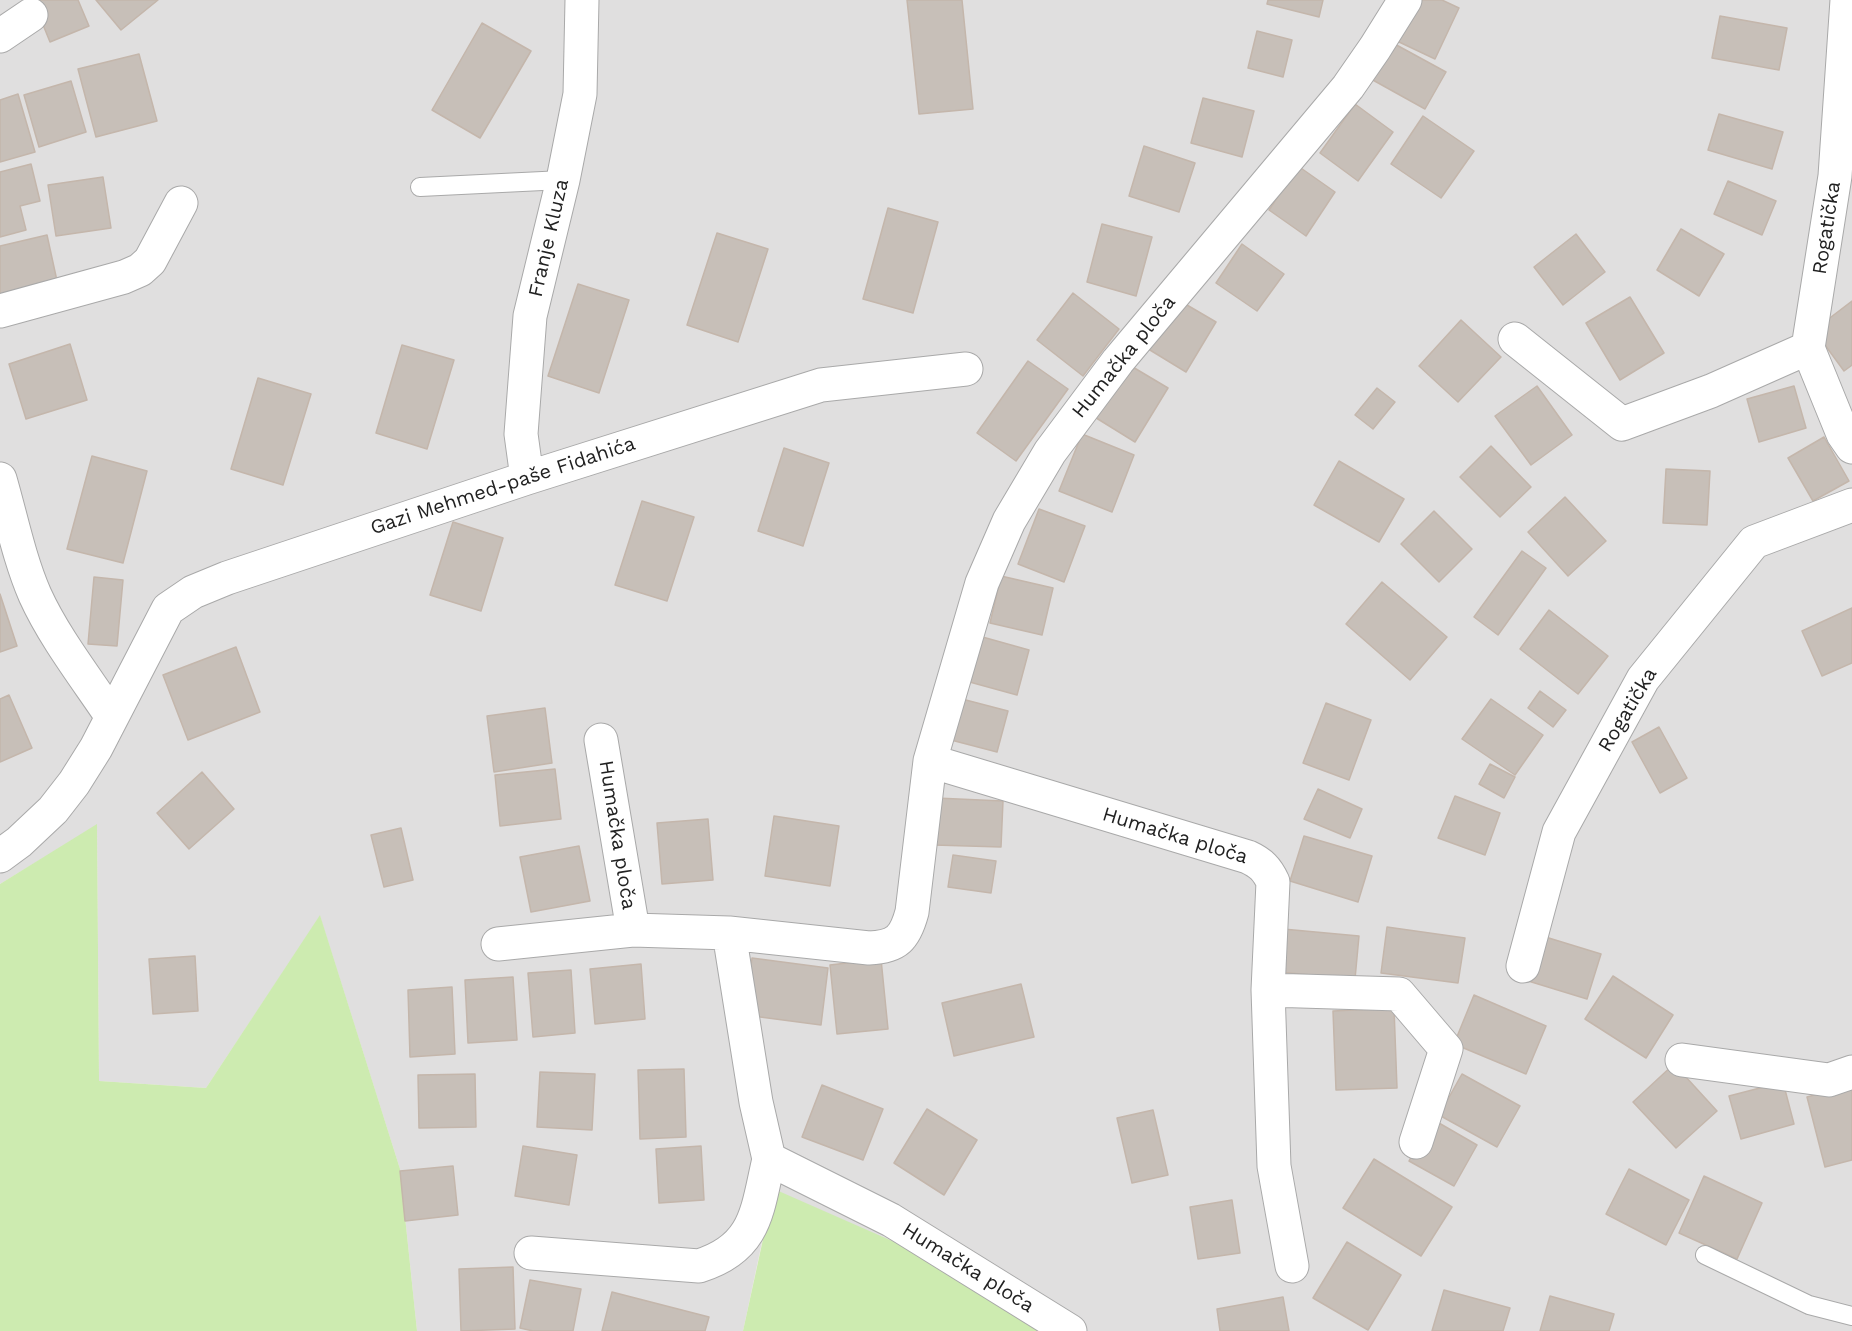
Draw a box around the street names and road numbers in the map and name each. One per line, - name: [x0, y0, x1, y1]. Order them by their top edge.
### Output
- street label: Franje Kluza: [524, 177, 574, 299]
- street label: Rogatička: [1808, 180, 1846, 276]
- street label: Humačka ploča: [1067, 291, 1181, 423]
- street label: Gazi Mehmed-paše Fidahića: [367, 432, 639, 540]
- street label: Rogatička: [1594, 664, 1662, 756]
- street label: Humačka ploča: [593, 759, 641, 911]
- street label: Humačka ploča: [1099, 802, 1251, 870]
- street label: Humačka ploča: [898, 1218, 1038, 1318]

